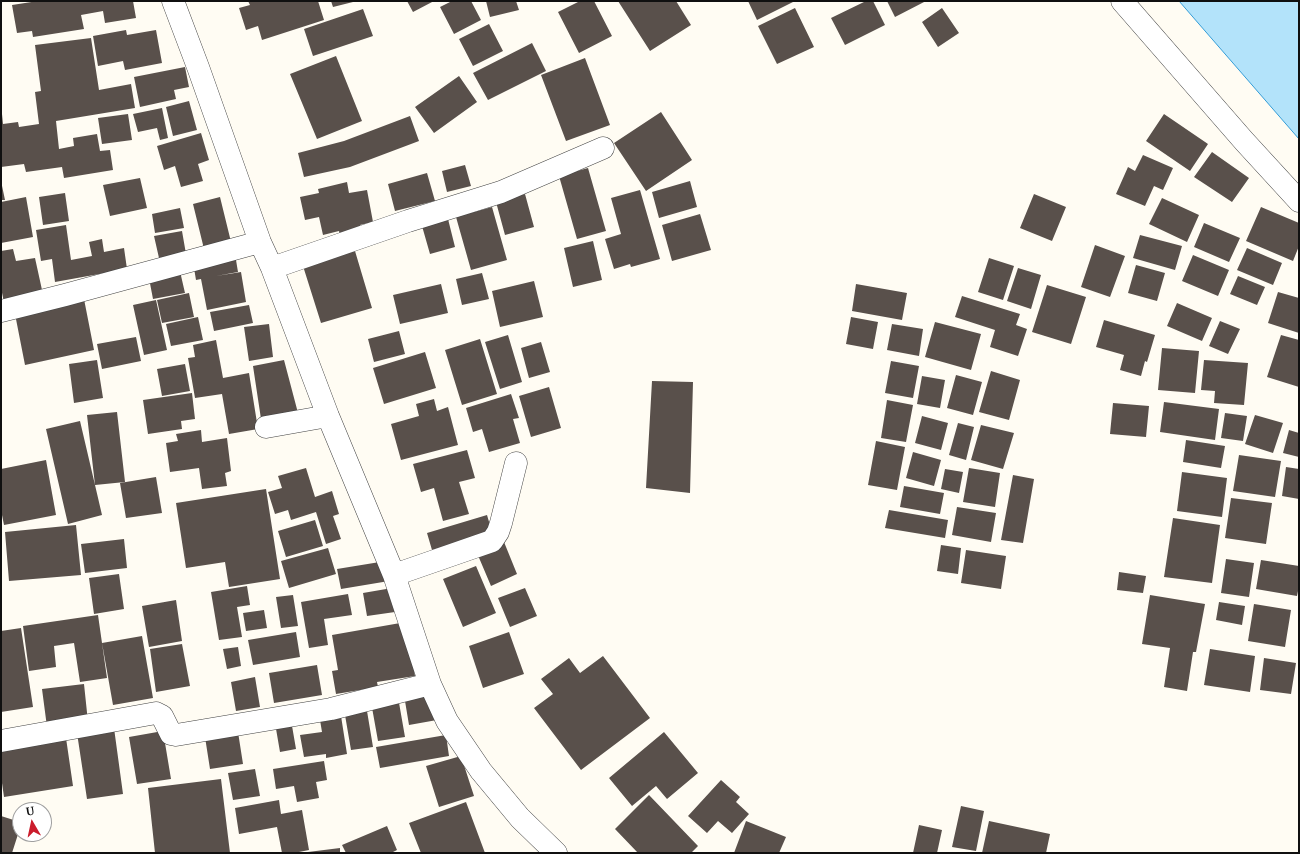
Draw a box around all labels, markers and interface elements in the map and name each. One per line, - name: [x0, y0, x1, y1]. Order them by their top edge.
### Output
- north arrow: [12, 802, 52, 842]
- text: U: [25, 804, 35, 819]

